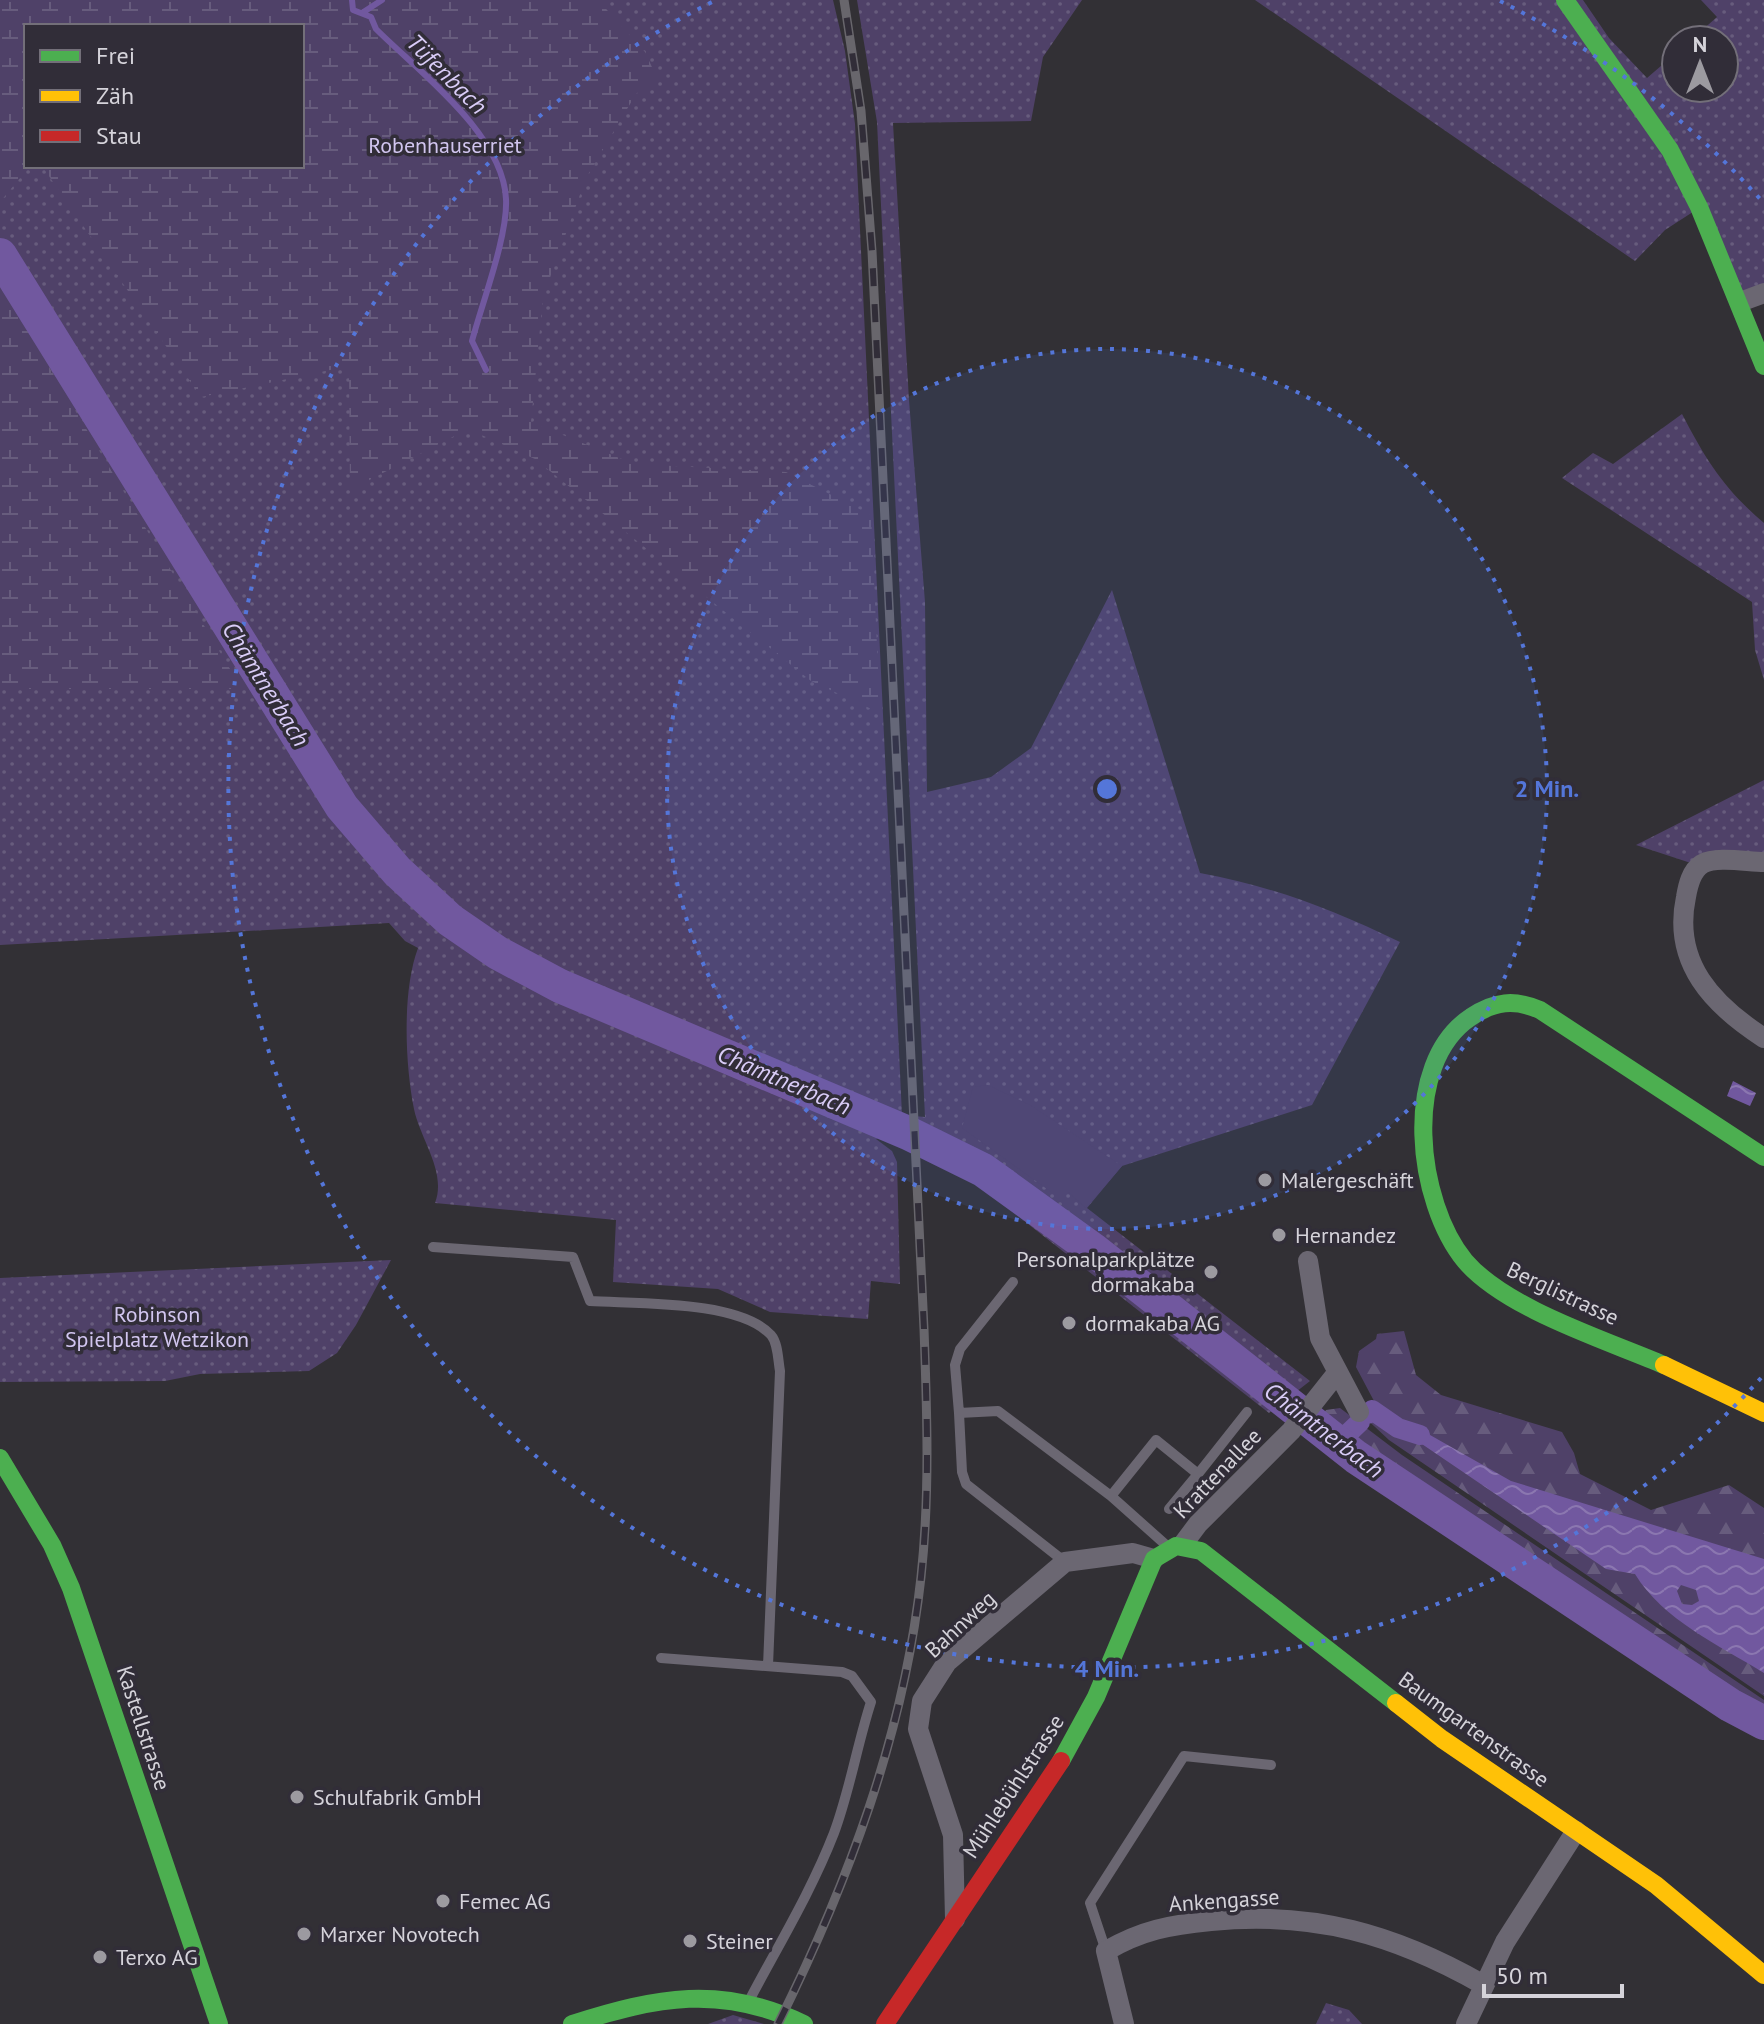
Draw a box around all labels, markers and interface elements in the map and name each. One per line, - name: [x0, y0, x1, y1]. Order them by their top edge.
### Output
- legend: [24, 24, 304, 168]
- north arrow: [1660, 24, 1740, 104]
- water label: Tüfenbach: [400, 27, 494, 121]
- text: N: [1693, 30, 1707, 58]
- text: Frei: [96, 40, 135, 71]
- text: Zäh: [96, 80, 134, 111]
- text: Stau: [96, 120, 142, 151]
- park label: Robenhauserriet: [368, 131, 522, 159]
- water label: Chämtnerbach: [215, 616, 317, 752]
- text: 2 Min.: [1515, 773, 1579, 804]
- centre of rings: [1093, 775, 1121, 803]
- water label: Chämtnerbach: [713, 1038, 855, 1122]
- place label: Malergeschäft: [1281, 1166, 1414, 1194]
- marker: Malergeschäft: [1256, 1171, 1274, 1189]
- place label: Hernandez: [1295, 1221, 1396, 1249]
- marker: Hernandez: [1270, 1226, 1288, 1244]
- place label: Personalparkplätze dormakaba: [1016, 1245, 1195, 1298]
- street label: Berglistrasse: [1502, 1255, 1624, 1331]
- marker: Personalparkplätze dormakaba: [1202, 1263, 1220, 1281]
- park label: Robinson Spielplatz Wetzikon: [65, 1300, 249, 1353]
- place label: dormakaba AG: [1085, 1309, 1220, 1337]
- marker: dormakaba AG: [1060, 1314, 1078, 1332]
- water label: Chämtnerbach: [1258, 1375, 1390, 1485]
- street label: Krattenallee: [1167, 1422, 1267, 1524]
- street label: Bahnweg: [919, 1584, 1001, 1664]
- text: 4 Min.: [1075, 1653, 1139, 1684]
- street label: Kastellstrasse: [111, 1662, 177, 1794]
- street label: Baumgartenstrasse: [1393, 1665, 1555, 1793]
- street label: Mühlebühlstrasse: [956, 1709, 1070, 1863]
- place label: Schulfabrik GmbH: [313, 1783, 482, 1811]
- marker: Schulfabrik GmbH: [288, 1788, 306, 1806]
- street label: Ankengasse: [1168, 1882, 1280, 1918]
- place label: Femec AG: [459, 1887, 551, 1915]
- marker: Femec AG: [434, 1892, 452, 1910]
- place label: Marxer Novotech: [320, 1920, 480, 1948]
- marker: Marxer Novotech: [295, 1925, 313, 1943]
- place label: Steiner: [706, 1927, 773, 1955]
- marker: Steiner: [681, 1932, 699, 1950]
- place label: Terxo AG: [116, 1943, 198, 1971]
- marker: Terxo AG: [91, 1948, 109, 1966]
- scale bar: [1484, 1948, 1622, 1998]
- text: 50 m: [1496, 1960, 1548, 1991]

